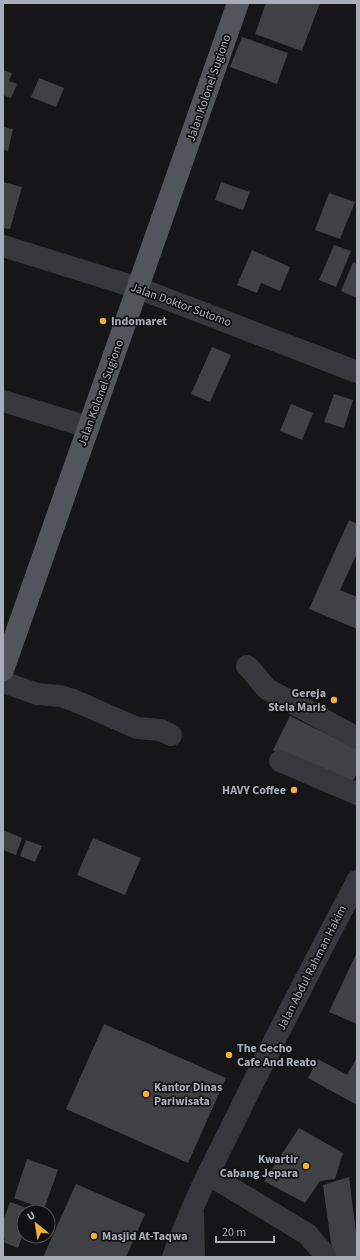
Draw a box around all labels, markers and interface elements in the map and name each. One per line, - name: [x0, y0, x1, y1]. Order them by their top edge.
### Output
- street label: Jalan Kolonel Sugiono: [183, 32, 235, 144]
- street label: Jalan Doktor Sutomo: [128, 279, 234, 331]
- place label: Indomaret: [111, 313, 167, 330]
- marker: Indomaret: [98, 316, 108, 326]
- street label: Jalan Kolonel Sugiono: [74, 337, 128, 449]
- place label: Gereja Stela Maris: [268, 685, 326, 716]
- marker: Gereja Stela Maris: [329, 695, 339, 705]
- place label: HAVY Coffee: [222, 782, 286, 799]
- marker: HAVY Coffee: [289, 785, 299, 795]
- street label: Jalan Abdul Rahman Hakim: [273, 902, 351, 1034]
- place label: The Gecho Cafe And Reato: [237, 1040, 317, 1071]
- marker: The Gecho Cafe And Reato: [224, 1050, 234, 1060]
- place label: Kantor Dinas Pariwisata: [154, 1079, 222, 1110]
- marker: Kantor Dinas Pariwisata: [141, 1089, 151, 1099]
- place label: Kwartir Cabang Jepara: [220, 1151, 298, 1182]
- marker: Kwartir Cabang Jepara: [301, 1161, 311, 1171]
- north arrow: [16, 1204, 56, 1244]
- text: U: [24, 1207, 38, 1224]
- scale bar: [216, 1218, 274, 1244]
- text: 20 m: [222, 1224, 246, 1241]
- place label: Masjid At-Taqwa: [102, 1228, 187, 1245]
- marker: Masjid At-Taqwa: [89, 1231, 99, 1241]

